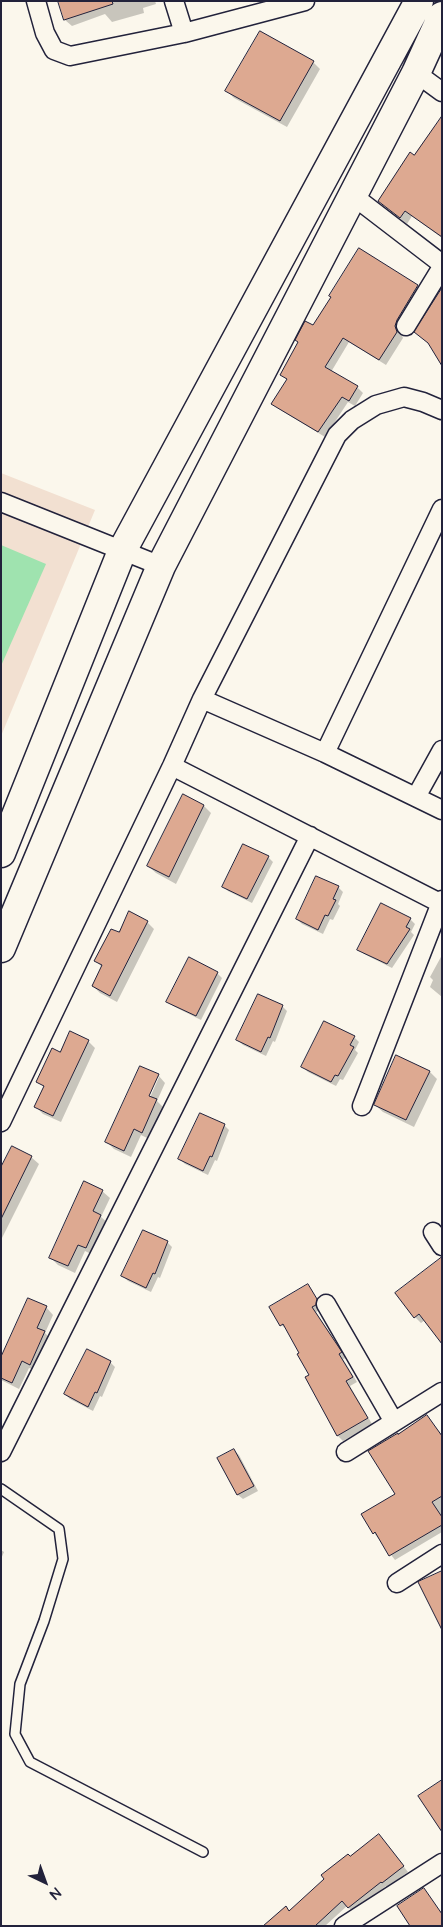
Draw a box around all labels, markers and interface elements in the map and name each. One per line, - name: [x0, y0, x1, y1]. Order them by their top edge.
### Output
- north arrow: [20, 1857, 70, 1907]
- text: N: [45, 1883, 65, 1904]

